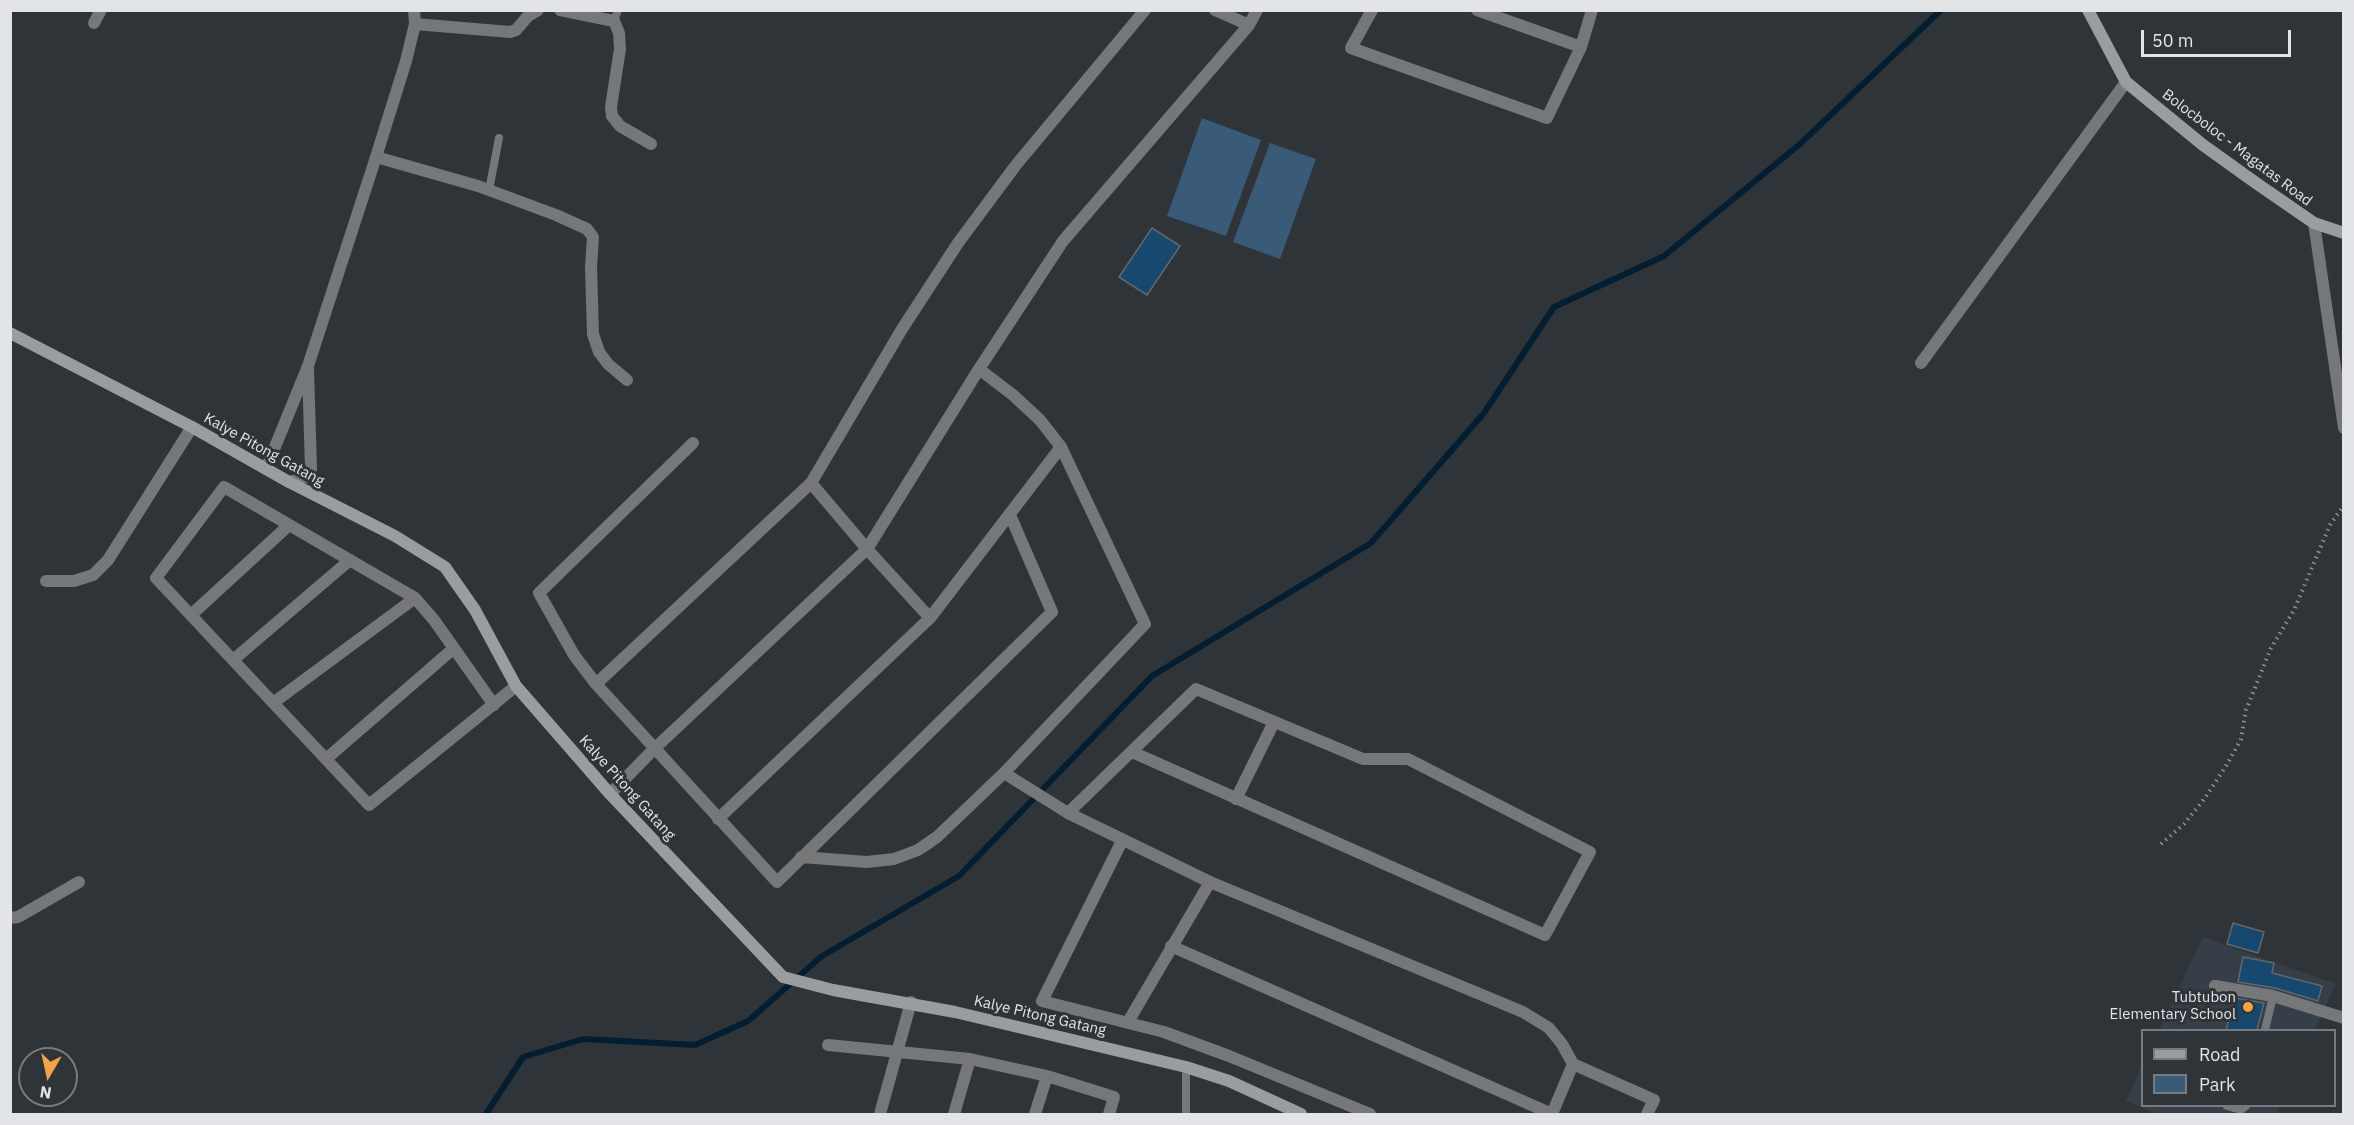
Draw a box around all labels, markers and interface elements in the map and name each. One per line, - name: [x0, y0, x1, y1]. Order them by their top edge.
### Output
- scale bar: [2144, 18, 2294, 56]
- text: 50 m: [2152, 29, 2194, 52]
- street label: Bolocboloc - Magatas Road: [2158, 86, 2316, 210]
- street label: Kalye Pitong Gatang: [201, 409, 327, 491]
- street label: Kalye Pitong Gatang: [575, 732, 679, 844]
- place label: Tubtubon Elementary School: [2109, 989, 2236, 1024]
- street label: Kalye Pitong Gatang: [972, 992, 1108, 1040]
- marker: Tubtubon Elementary School: [2241, 1000, 2255, 1014]
- legend: [2141, 1029, 2336, 1107]
- text: Road: [2199, 1043, 2240, 1066]
- north arrow: [18, 1047, 78, 1107]
- text: Park: [2199, 1073, 2235, 1096]
- text: N: [38, 1082, 53, 1104]

